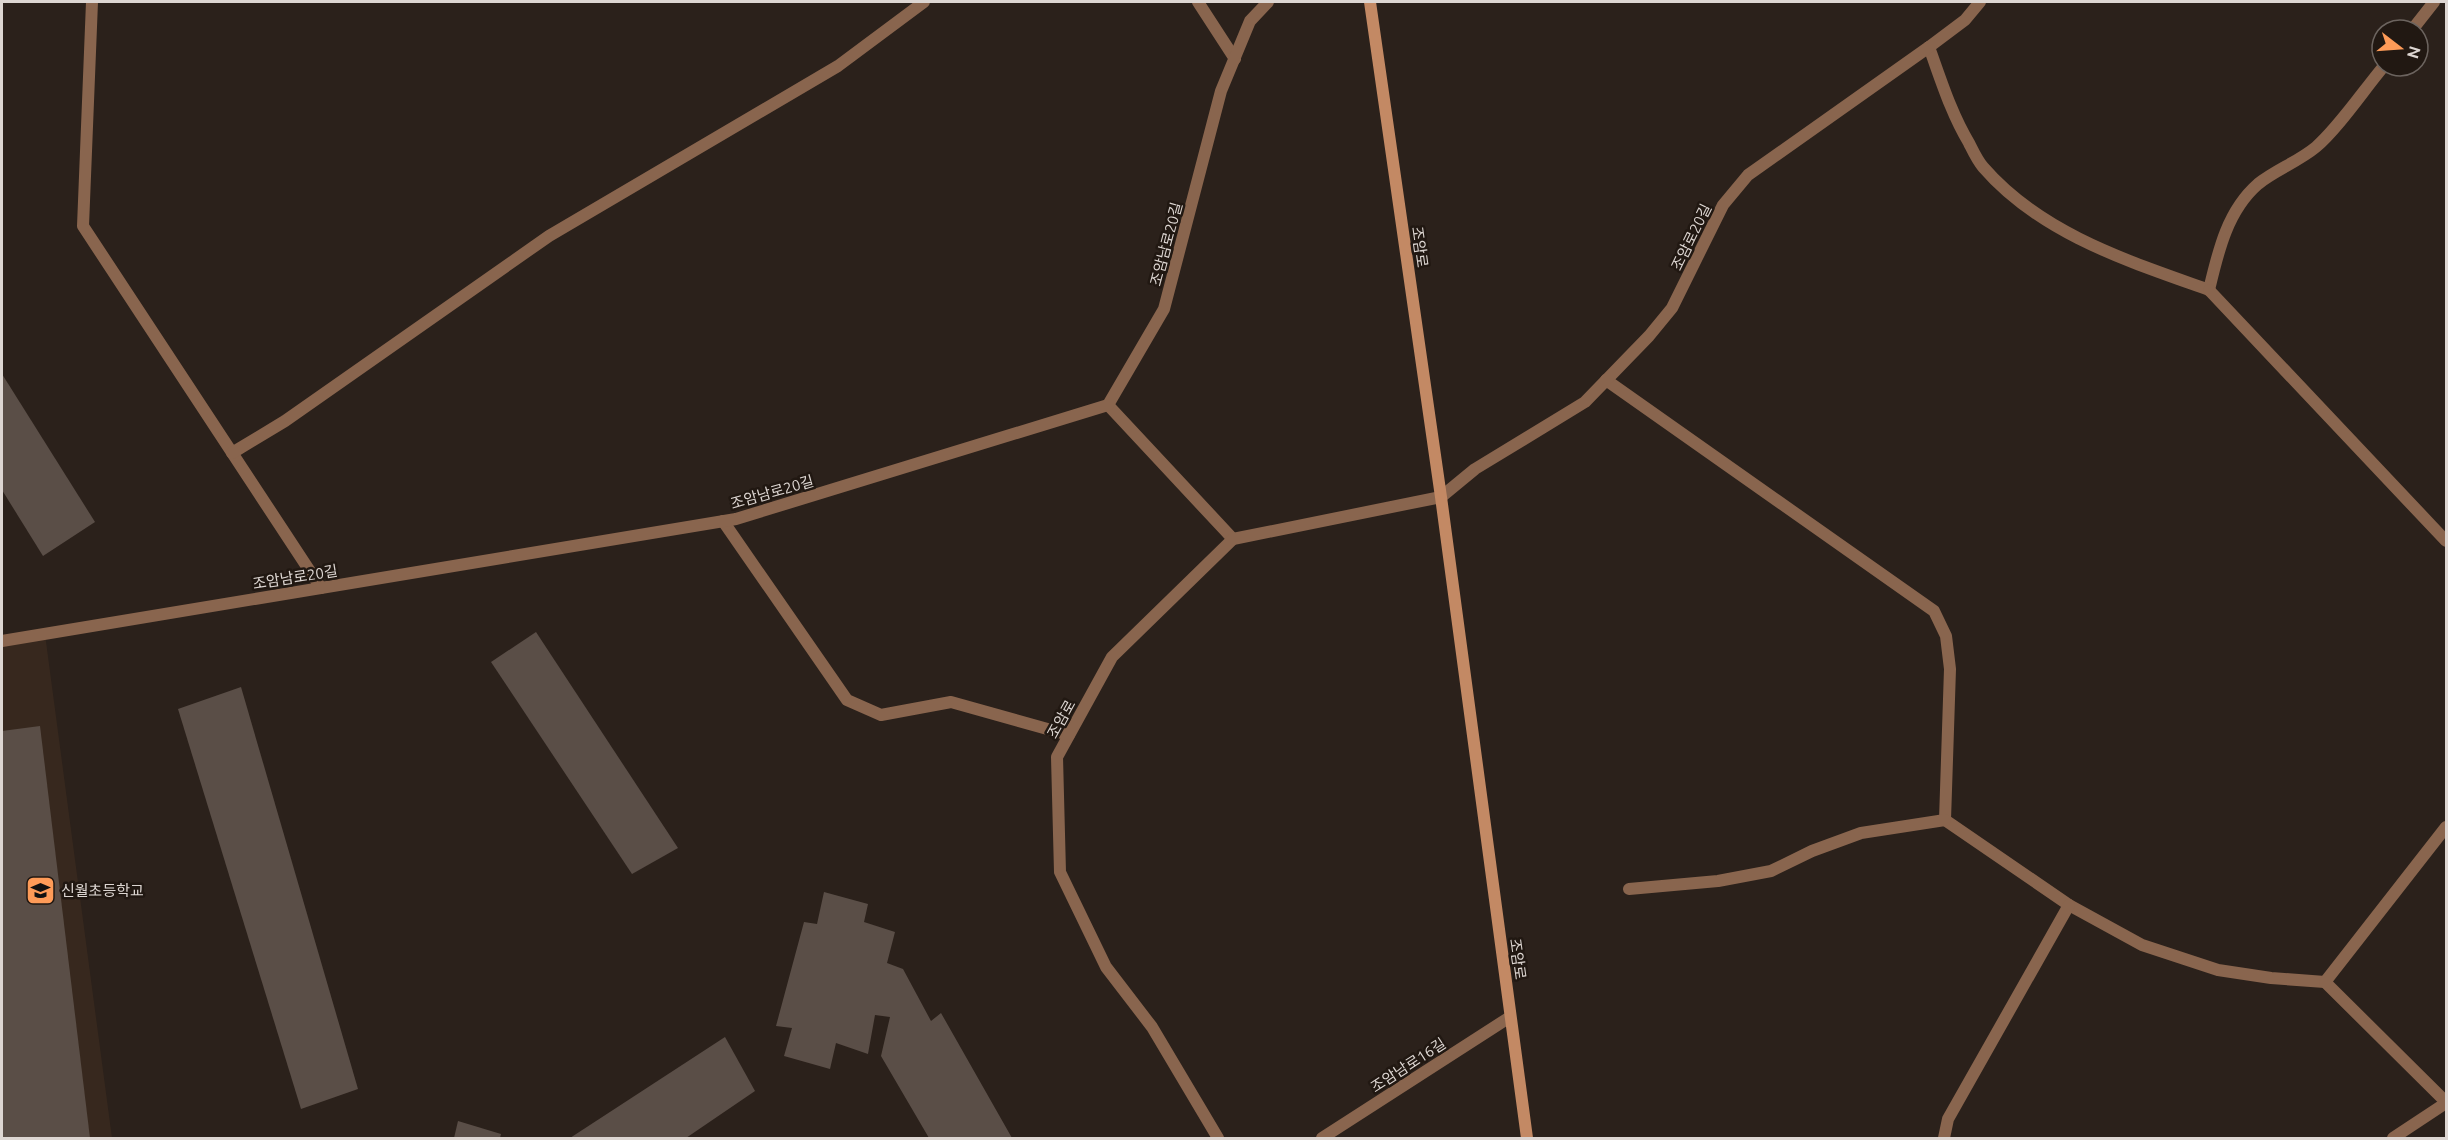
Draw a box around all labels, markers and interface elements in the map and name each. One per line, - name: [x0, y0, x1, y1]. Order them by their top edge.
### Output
- north arrow: [2370, 18, 2430, 78]
- text: N: [2404, 44, 2425, 61]
- street label: 조암남로20길: [1147, 200, 1185, 288]
- street label: 조암로20길: [1668, 201, 1714, 273]
- street label: 조암로: [1409, 225, 1431, 269]
- street label: 조암남로20길: [728, 472, 816, 512]
- street label: 조암남로20길: [251, 562, 339, 592]
- street label: 조암로: [1044, 697, 1078, 741]
- school or university icon: 신월초등학교: [24, 874, 56, 906]
- place label: 신월초등학교: [61, 882, 144, 899]
- street label: 조암로: [1507, 937, 1529, 981]
- street label: 조암남로16길: [1367, 1034, 1449, 1096]

